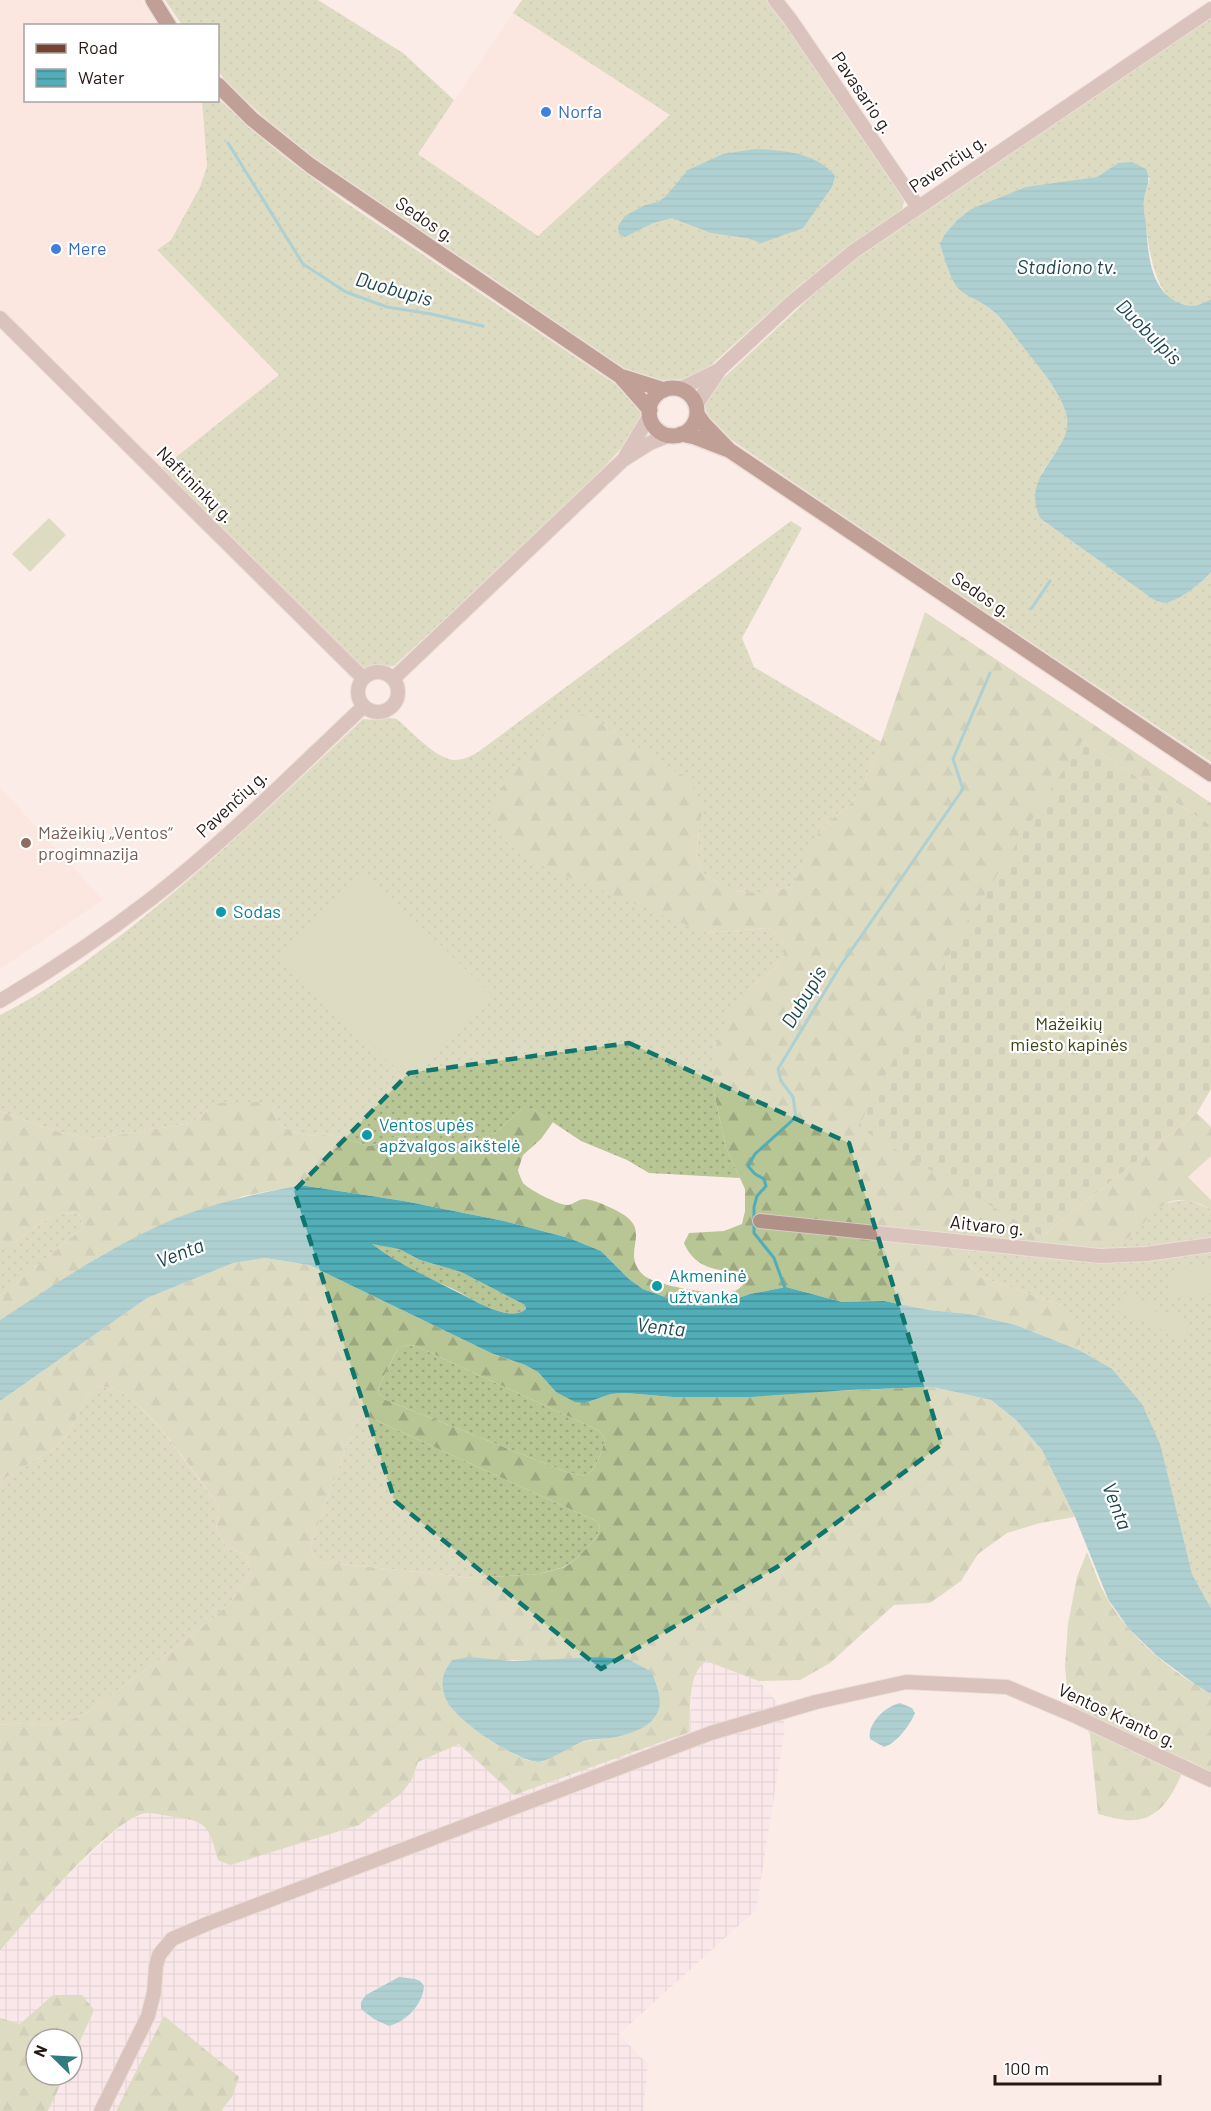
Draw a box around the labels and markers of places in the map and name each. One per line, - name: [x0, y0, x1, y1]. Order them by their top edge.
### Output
- place label: Norfa: [558, 100, 602, 122]
- marker: Norfa: [539, 105, 553, 119]
- place label: Mere: [68, 237, 107, 259]
- marker: Mere: [49, 242, 63, 256]
- place label: Mažeikių „Ventos“ progimnazija: [38, 821, 173, 864]
- marker: Mažeikių „Ventos“ progimnazija: [19, 836, 33, 850]
- place label: Sodas: [233, 900, 281, 922]
- marker: Sodas: [214, 905, 228, 919]
- place label: Ventos upės apžvalgos aikštelė: [379, 1113, 521, 1156]
- marker: Ventos upės apžvalgos aikštelė: [360, 1128, 374, 1142]
- place label: Akmeninė užtvanka: [669, 1264, 747, 1307]
- marker: Akmeninė užtvanka: [650, 1279, 664, 1293]

